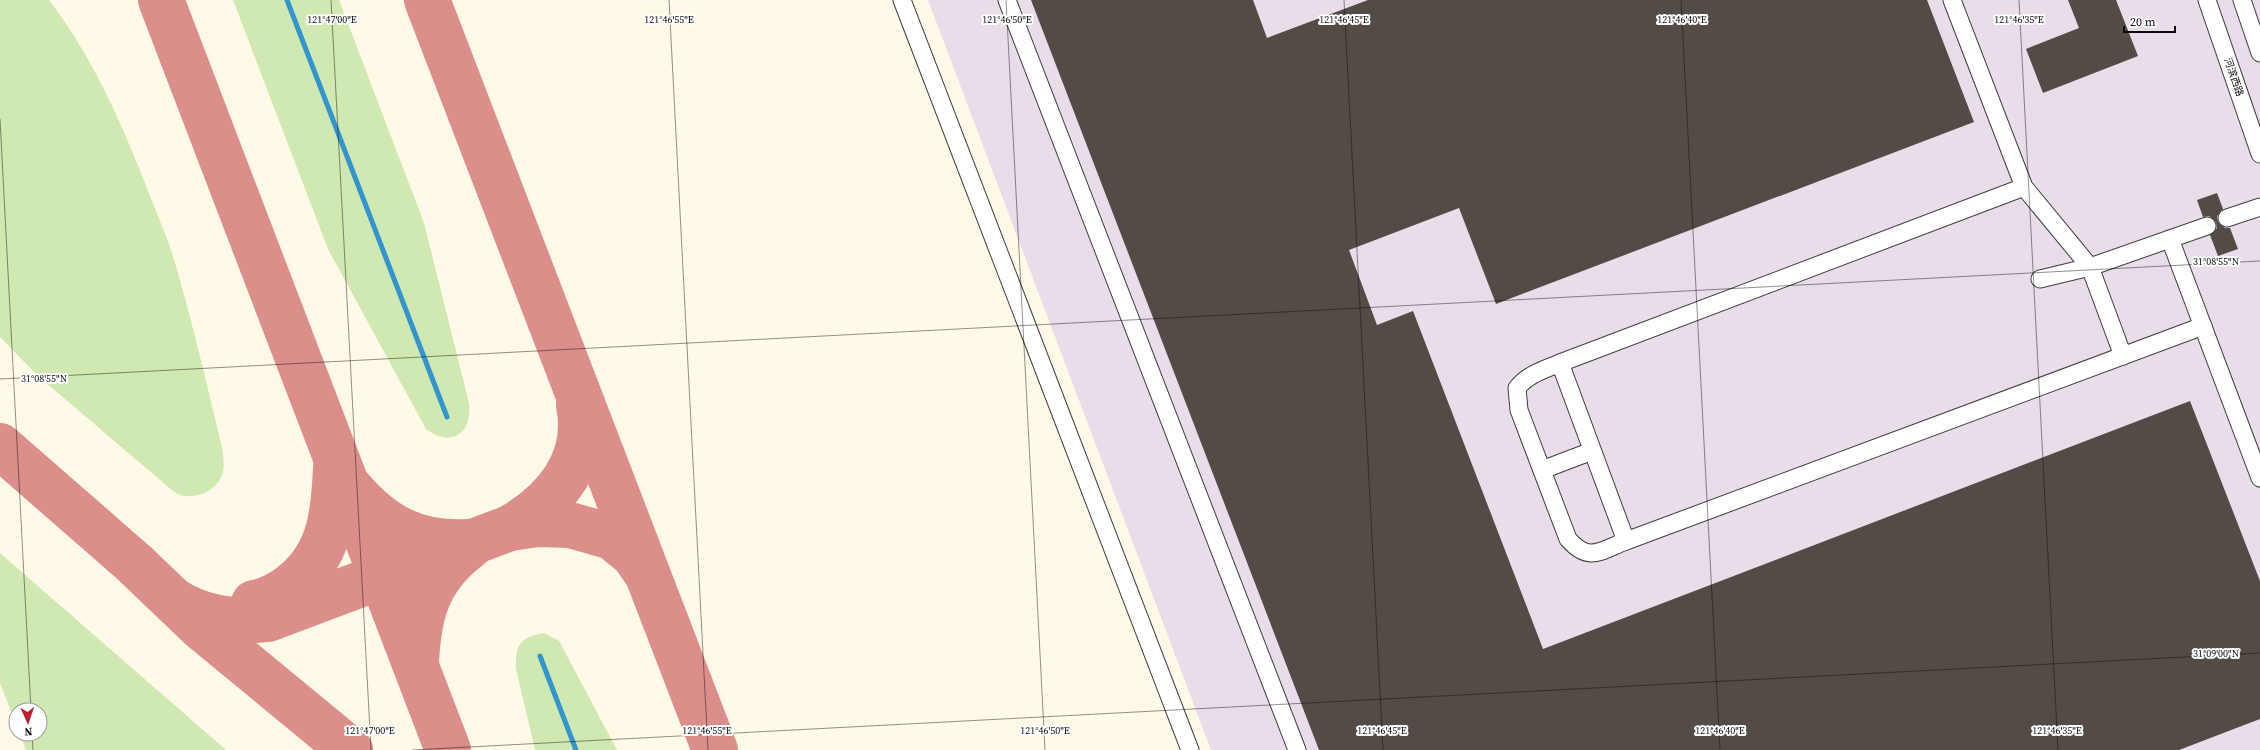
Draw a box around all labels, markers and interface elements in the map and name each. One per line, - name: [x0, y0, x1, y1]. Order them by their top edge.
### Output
- scale bar: [2124, 8, 2175, 34]
- text: 121°47'00"E: [307, 13, 357, 26]
- text: 121°46'55"E: [644, 13, 694, 26]
- text: 121°46'50"E: [982, 13, 1032, 26]
- text: 121°46'45"E: [1319, 13, 1369, 26]
- text: 121°46'40"E: [1657, 13, 1707, 26]
- text: 121°46'35"E: [1994, 13, 2044, 26]
- text: 20 m: [2130, 14, 2156, 30]
- street label: 河滨西路: [2221, 56, 2247, 98]
- text: 31°08'55"N: [2193, 255, 2239, 268]
- text: 31°08'55"N: [21, 372, 67, 385]
- text: 31°09'00"N: [2193, 647, 2239, 660]
- north arrow: [8, 702, 48, 742]
- text: N: [24, 724, 33, 739]
- text: 121°47'00"E: [345, 724, 395, 737]
- text: 121°46'55"E: [682, 724, 732, 737]
- text: 121°46'50"E: [1020, 724, 1070, 737]
- text: 121°46'45"E: [1357, 724, 1407, 737]
- text: 121°46'40"E: [1695, 724, 1745, 737]
- text: 121°46'35"E: [2032, 724, 2082, 737]

